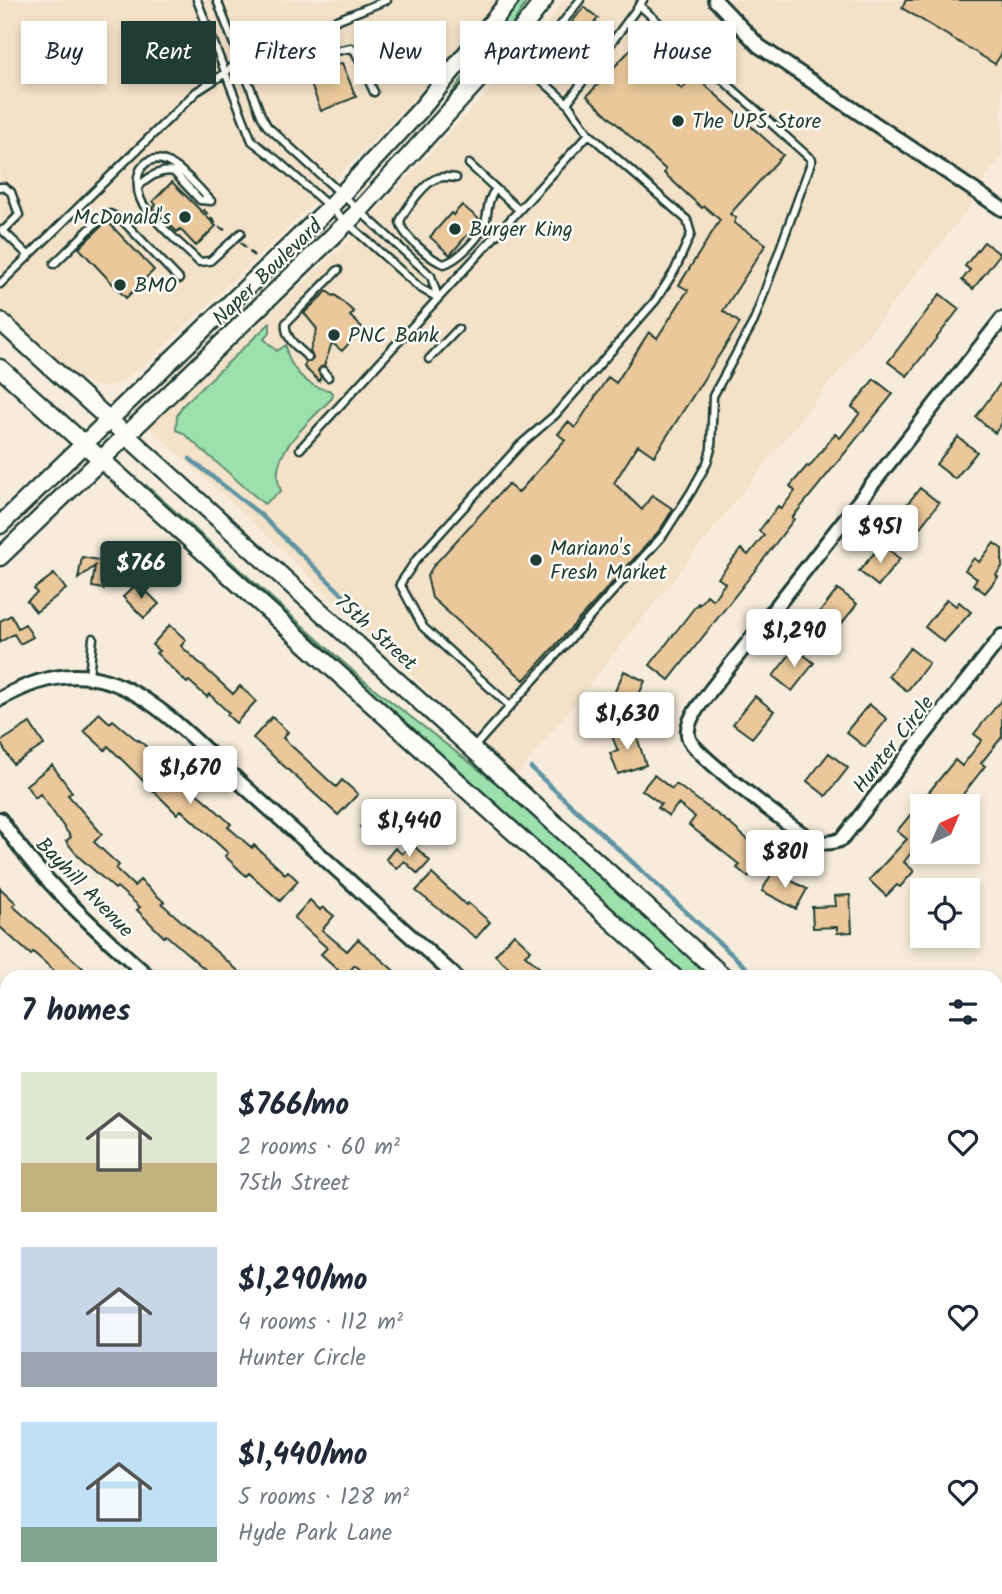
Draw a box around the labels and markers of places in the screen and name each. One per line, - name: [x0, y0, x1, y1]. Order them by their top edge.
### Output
- place label: The UPS Store: [692, 106, 822, 139]
- marker: The UPS Store: [670, 113, 686, 129]
- place label: McDonald's: [73, 202, 171, 235]
- marker: McDonald's: [177, 209, 193, 225]
- place label: Burger King: [469, 214, 573, 247]
- marker: Burger King: [447, 221, 463, 237]
- place label: BMO: [134, 270, 177, 303]
- marker: BMO: [112, 277, 128, 293]
- place label: PNC Bank: [348, 320, 439, 353]
- marker: PNC Bank: [326, 327, 342, 343]
- pin: $951: [839, 505, 921, 565]
- place label: Mariano's Fresh Market: [550, 533, 668, 590]
- pin: $766: [100, 542, 182, 601]
- marker: Mariano's Fresh Market: [528, 552, 544, 568]
- pin: $1,290: [737, 610, 851, 669]
- pin: $1,630: [570, 692, 684, 752]
- pin: $1,670: [133, 746, 247, 806]
- pin: $1,440: [352, 800, 466, 859]
- pin: $801: [744, 830, 826, 890]

